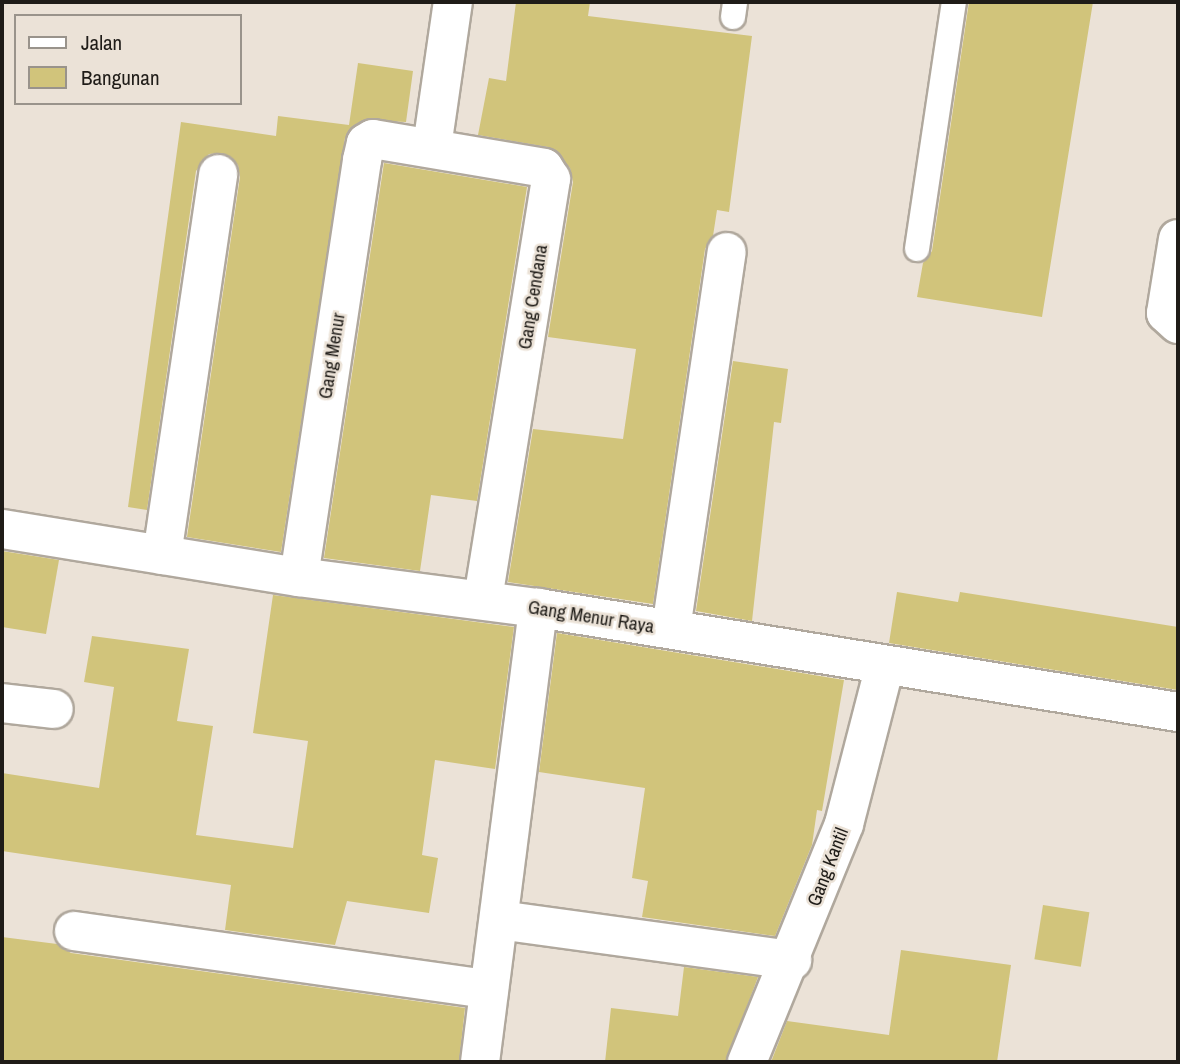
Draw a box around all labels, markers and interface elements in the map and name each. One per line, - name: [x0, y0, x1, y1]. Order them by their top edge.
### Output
- legend: [14, 14, 242, 105]
- text: Jalan: [81, 28, 122, 57]
- text: Bangunan: [81, 63, 160, 92]
- street label: Gang Cendana: [513, 243, 553, 351]
- street label: Gang Menur: [314, 311, 350, 401]
- street label: Gang Menur Raya: [526, 596, 656, 638]
- street label: Gang Kantil: [803, 825, 853, 909]

